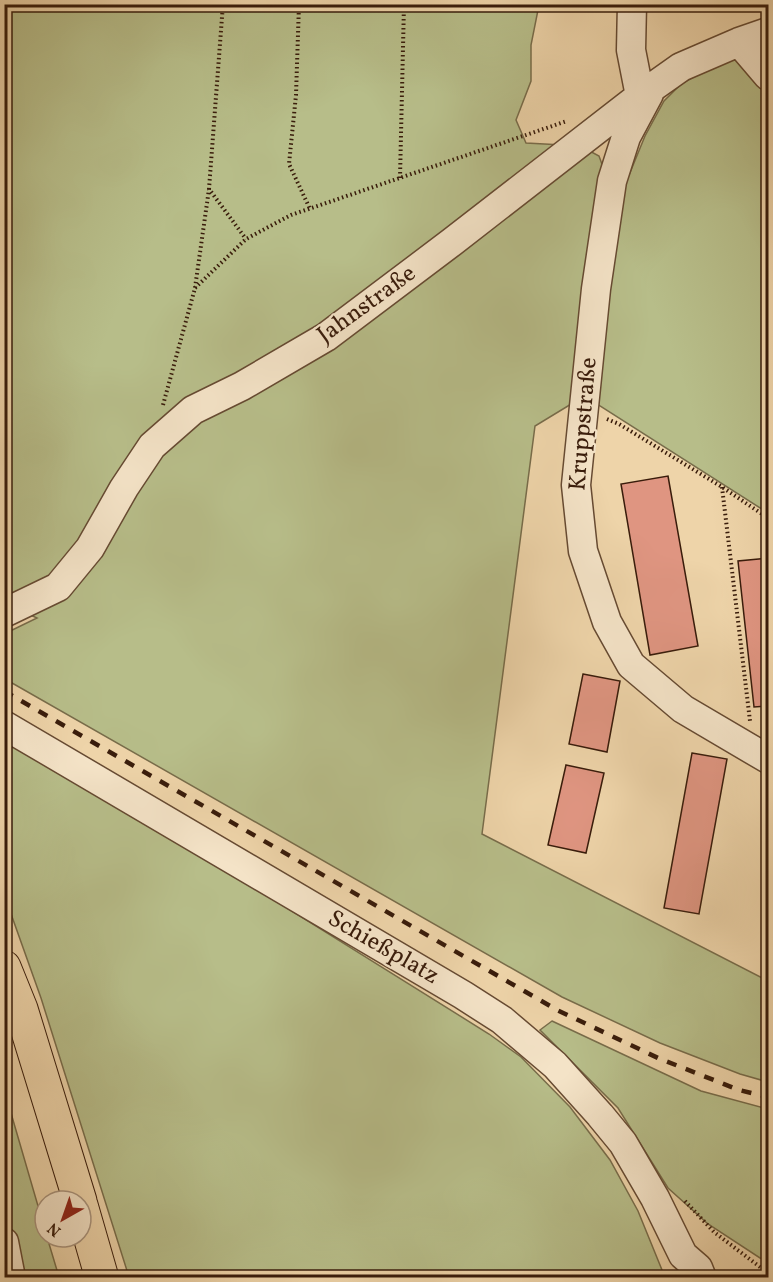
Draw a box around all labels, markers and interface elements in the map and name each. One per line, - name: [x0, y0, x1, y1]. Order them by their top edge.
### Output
- street label: Jahnstraße: [311, 257, 423, 353]
- street label: Kruppstraße: [561, 356, 607, 492]
- street label: Schießplatz: [321, 902, 445, 994]
- north arrow: [33, 1189, 93, 1249]
- text: N: [43, 1217, 66, 1241]

